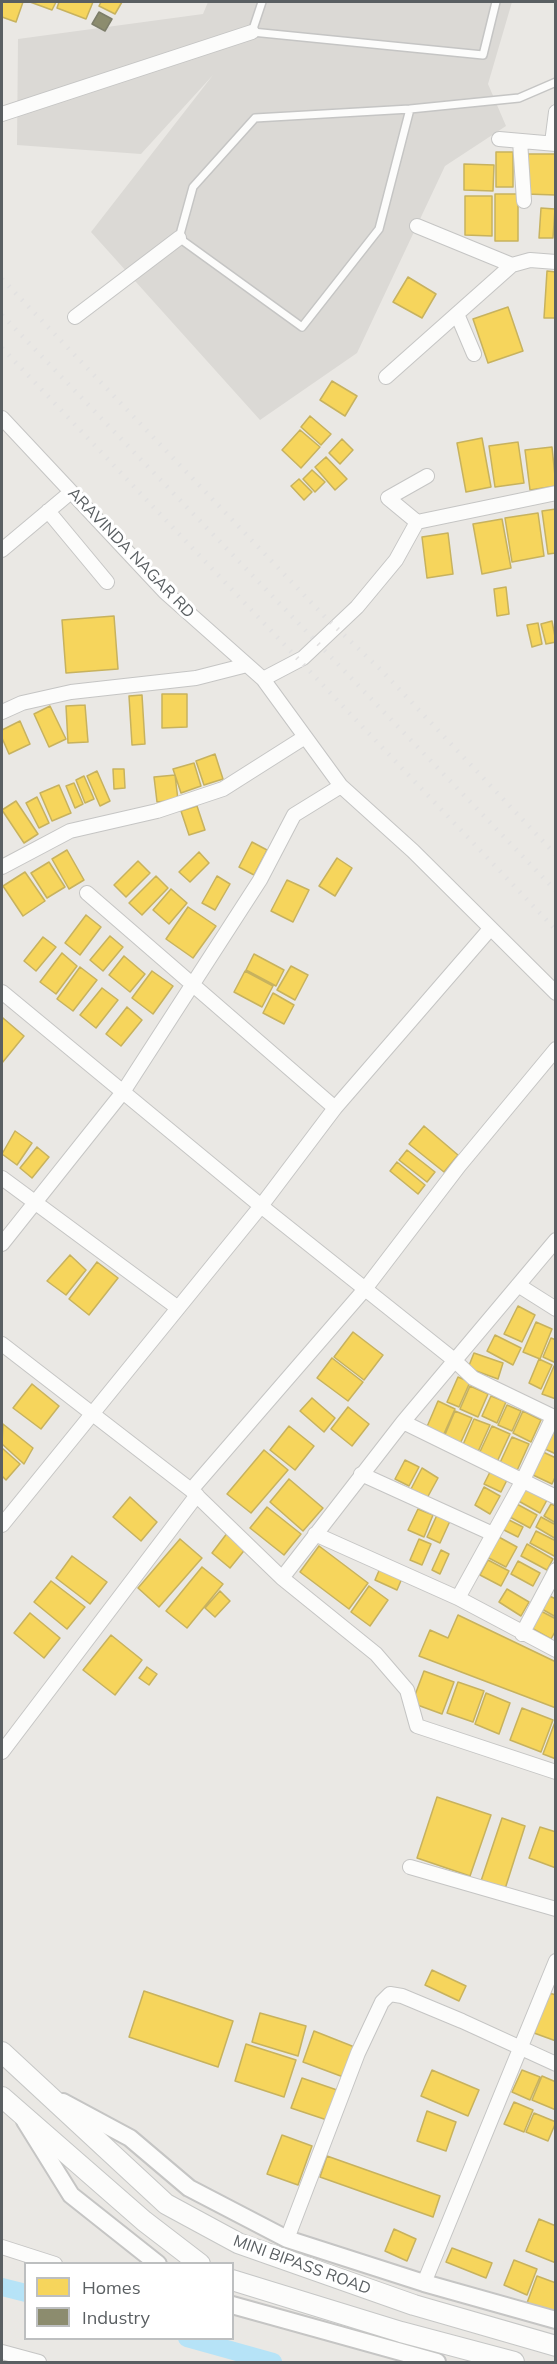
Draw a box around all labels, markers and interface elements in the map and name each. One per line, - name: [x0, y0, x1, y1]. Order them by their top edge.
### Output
- street label: ARAVINDA NAGAR RD: [64, 484, 198, 622]
- street label: MINI BIPASS ROAD: [231, 2231, 373, 2299]
- legend: [24, 2262, 234, 2340]
- text: Homes: [82, 2276, 141, 2299]
- text: Industry: [82, 2306, 150, 2329]

